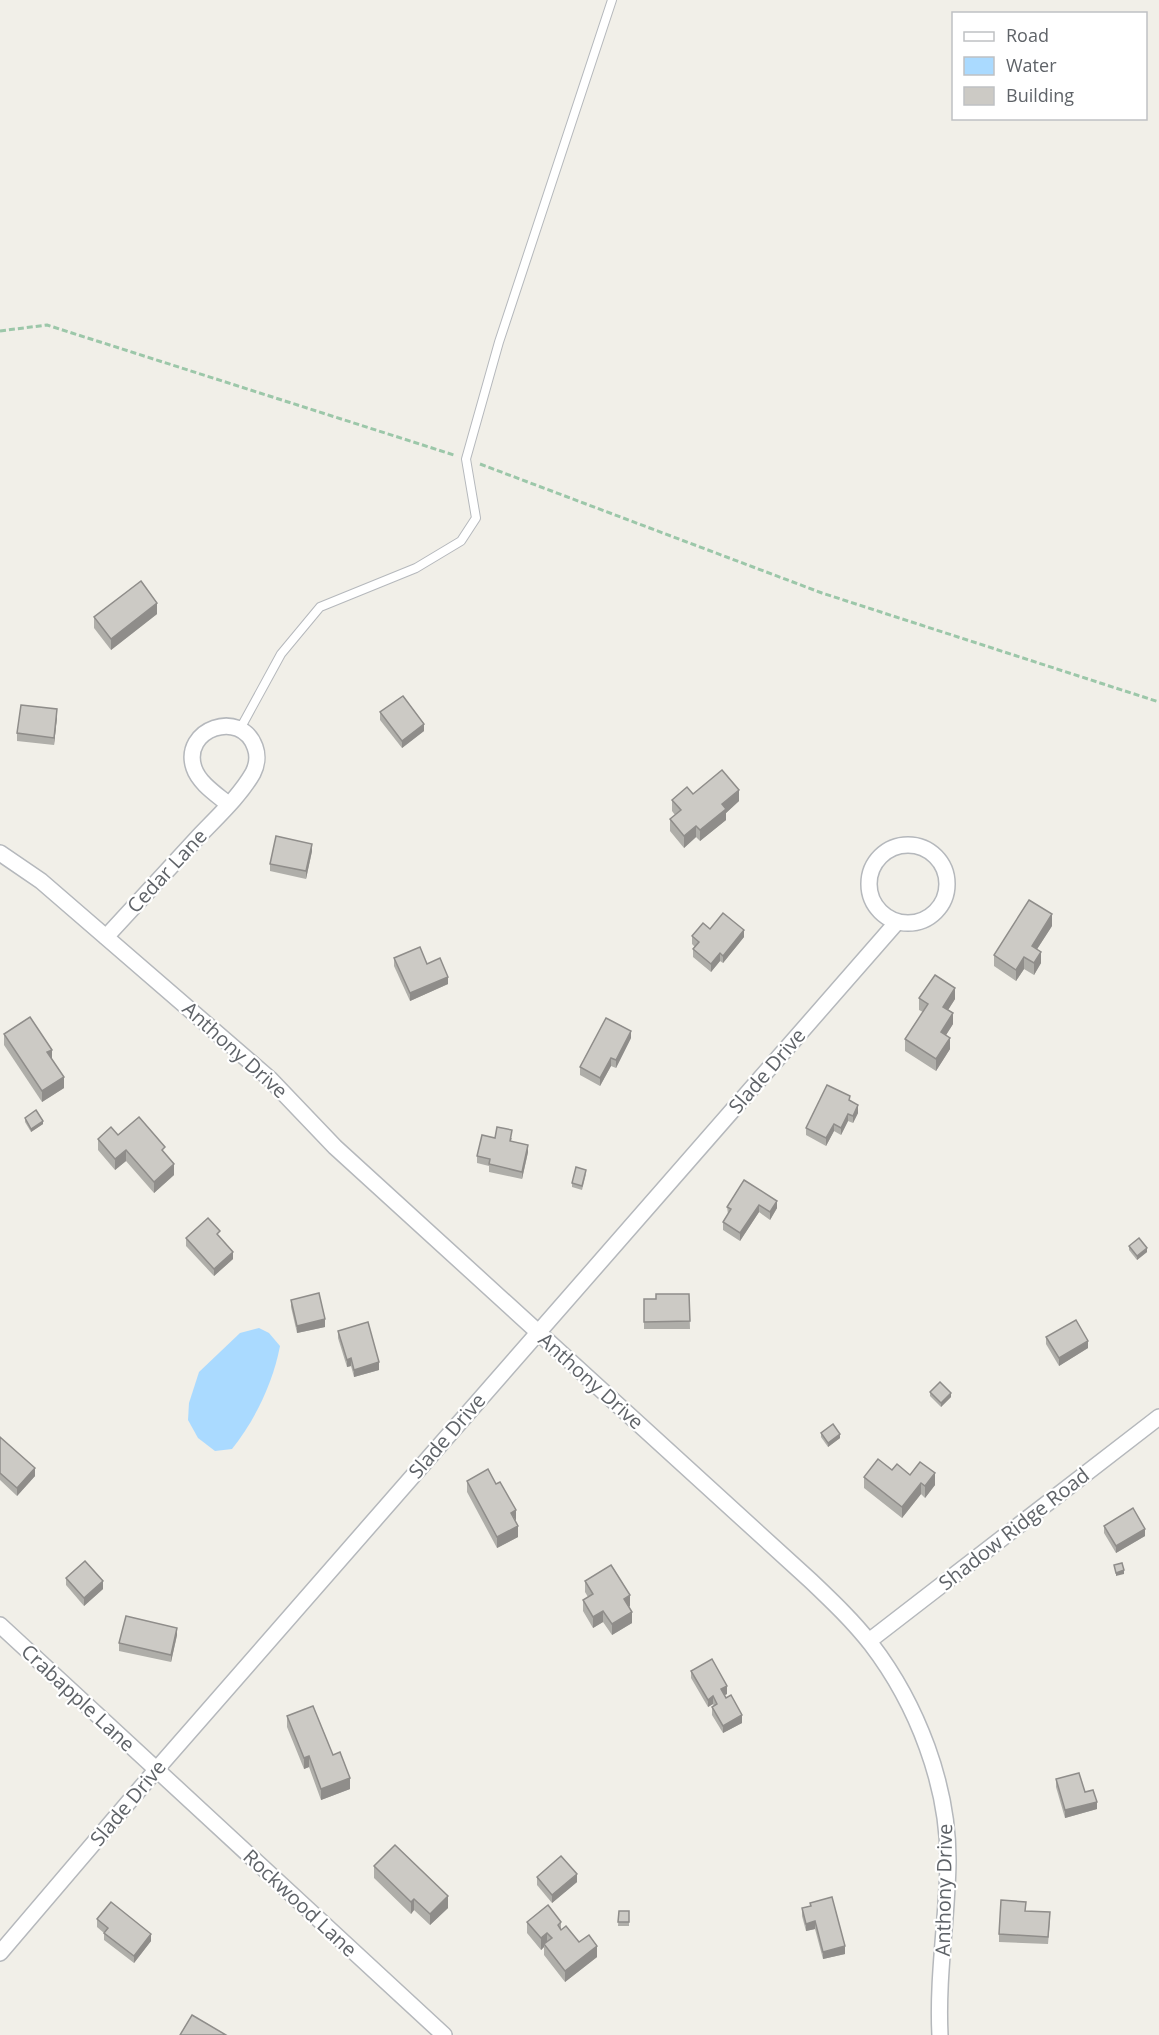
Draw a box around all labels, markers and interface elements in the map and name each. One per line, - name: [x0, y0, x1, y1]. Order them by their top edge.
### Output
- legend: [952, 12, 1147, 120]
- text: Road: [1006, 23, 1049, 47]
- text: Water: [1006, 53, 1057, 77]
- text: Building: [1006, 83, 1074, 107]
- street label: Cedar Lane: [121, 823, 213, 918]
- street label: Anthony Drive: [177, 995, 294, 1104]
- street label: Slade Drive: [722, 1022, 811, 1119]
- street label: Anthony Drive: [533, 1326, 650, 1435]
- street label: Slade Drive: [402, 1387, 491, 1484]
- street label: Shadow Ridge Road: [933, 1461, 1094, 1596]
- street label: Crabapple Lane: [16, 1638, 141, 1757]
- street label: Slade Drive: [84, 1754, 172, 1851]
- street label: Anthony Drive: [929, 1823, 958, 1957]
- street label: Rockwood Lane: [238, 1843, 363, 1962]

